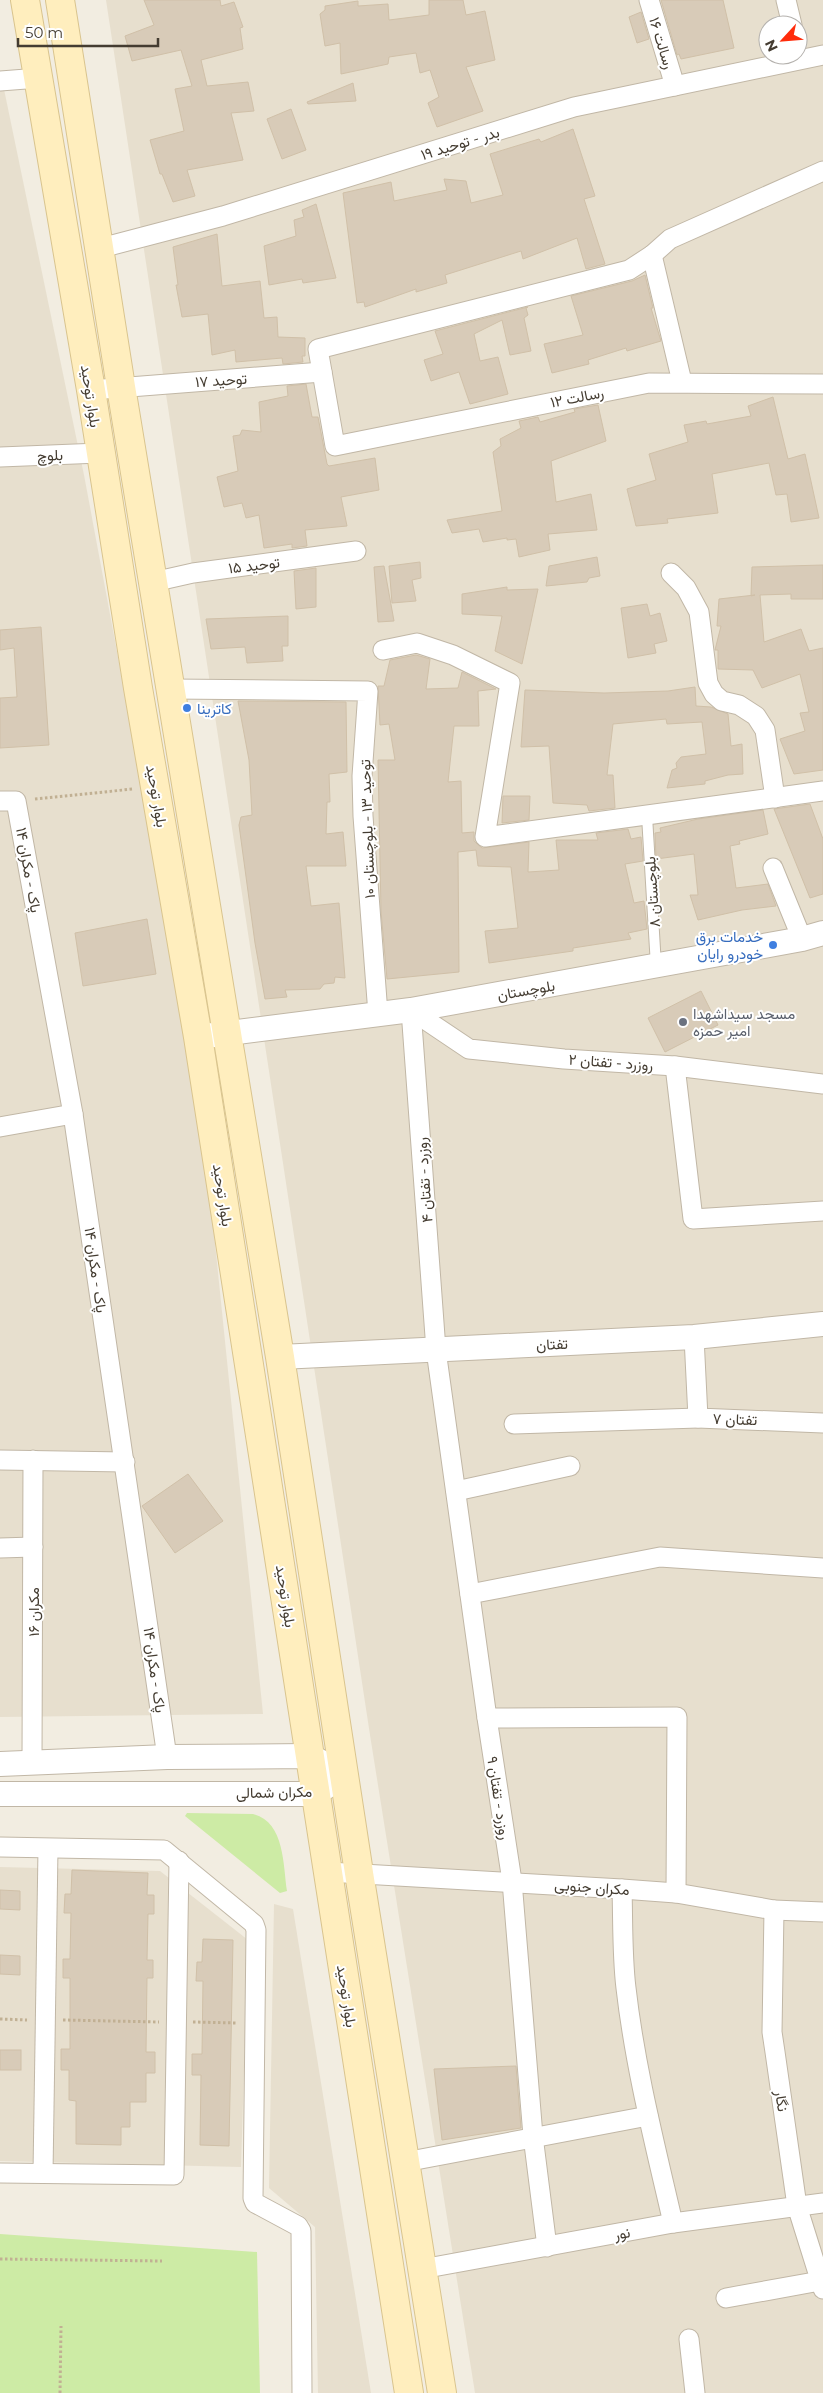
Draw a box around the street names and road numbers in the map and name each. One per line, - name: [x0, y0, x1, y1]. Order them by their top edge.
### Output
- street label: رسالت ۱۶: [645, 15, 679, 71]
- street label: بدر - توحید ۱۹: [418, 122, 502, 164]
- street label: بلوار توحید: [77, 363, 105, 429]
- street label: توحید ۱۷: [194, 369, 248, 391]
- street label: رسالت ۱۲: [549, 383, 605, 411]
- street label: بلوچ: [37, 445, 63, 467]
- street label: توحید ۱۵: [227, 552, 281, 578]
- street label: توحید ۱۳ - بلوچستان ۱۰: [355, 759, 380, 899]
- street label: بلوار توحید: [142, 763, 172, 829]
- street label: پاک - مکران ۱۴: [11, 826, 46, 914]
- street label: بلوچستان ۸: [640, 856, 665, 928]
- street label: بلوچستان: [496, 976, 557, 1005]
- street label: روزرد - تفتان ۲: [568, 1050, 654, 1074]
- street label: روزرد - تفتان ۴: [412, 1137, 436, 1223]
- street label: بلوار توحید: [209, 1162, 237, 1228]
- street label: پاک - مکران ۱۴: [80, 1226, 111, 1314]
- street label: تفتان: [536, 1334, 569, 1354]
- street label: تفتان ۷: [712, 1409, 758, 1429]
- street label: بلوار توحید: [272, 1563, 300, 1629]
- street label: مکران ۱۶: [24, 1587, 43, 1637]
- street label: پاک - مکران ۱۴: [139, 1626, 170, 1714]
- street label: روزرد - تفتان ۹: [483, 1755, 515, 1841]
- street label: مکران شمالی: [236, 1782, 312, 1803]
- street label: مکران جنوبی: [554, 1875, 630, 1900]
- street label: بلوار توحید: [333, 1963, 361, 2029]
- street label: نگار: [771, 2088, 793, 2113]
- street label: نور: [611, 2222, 632, 2244]

